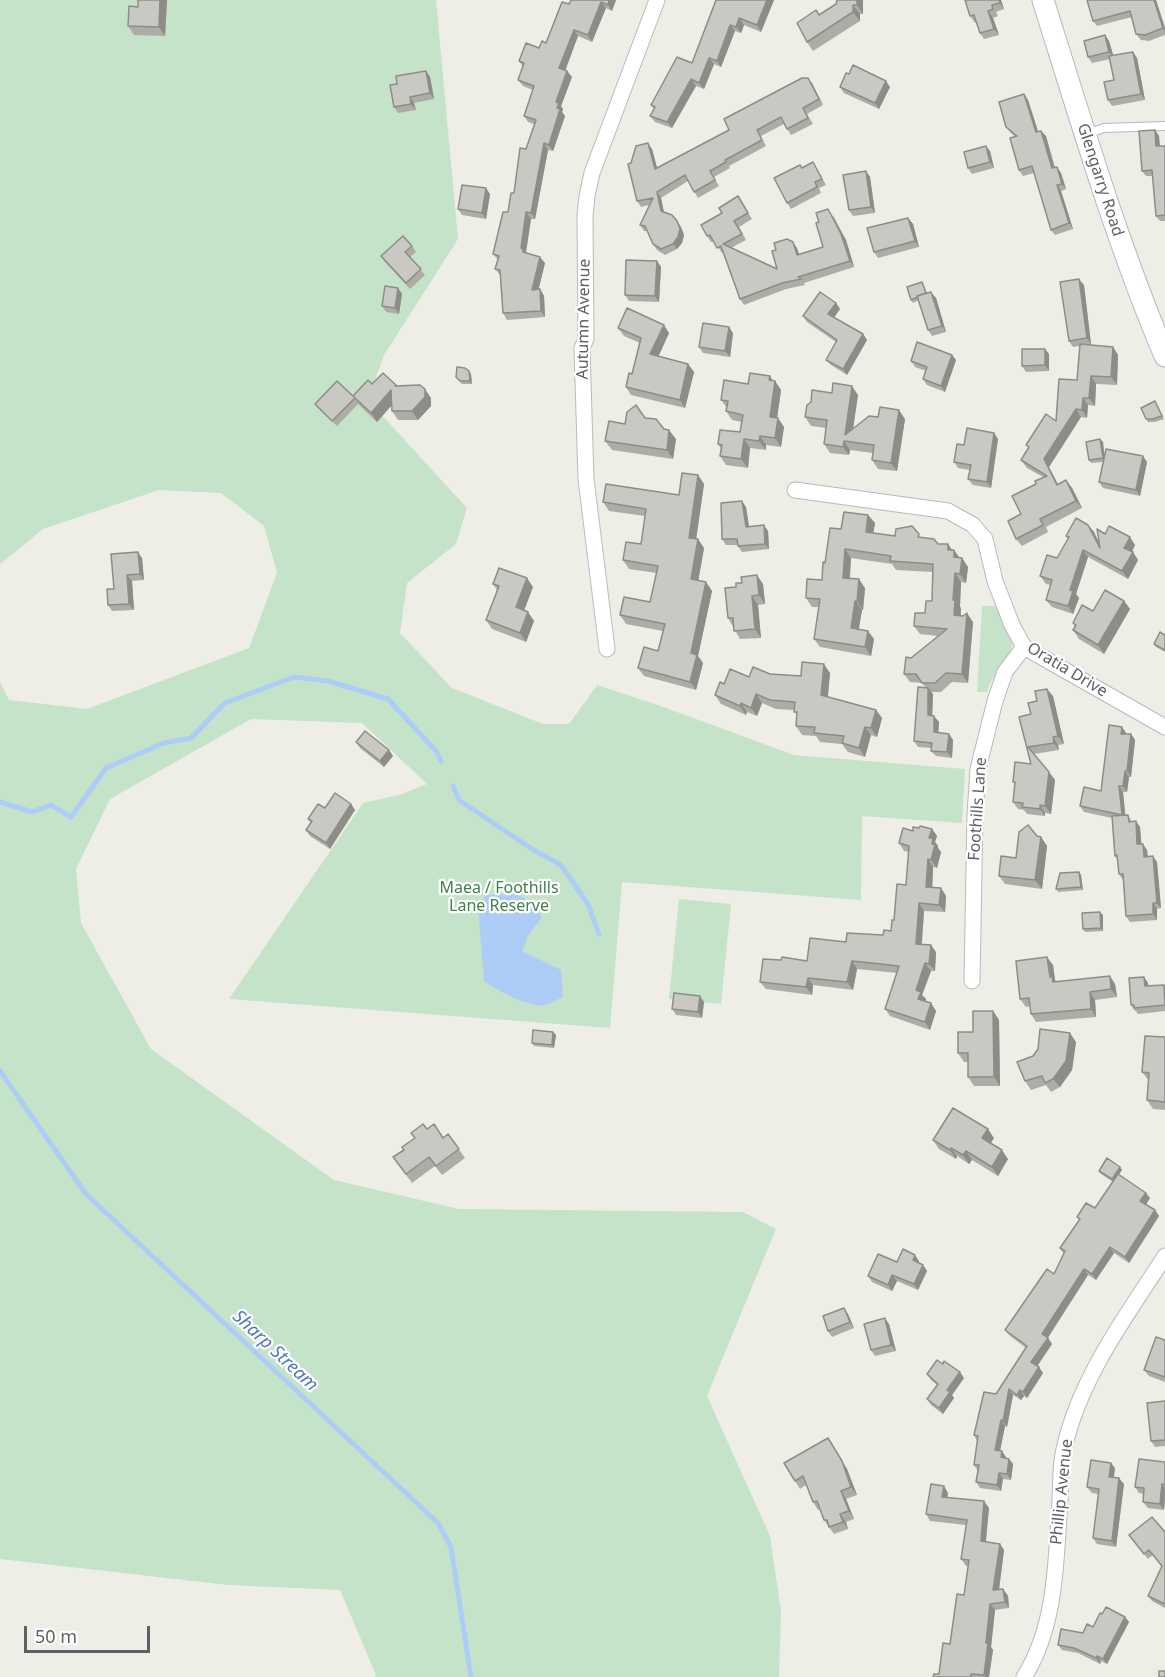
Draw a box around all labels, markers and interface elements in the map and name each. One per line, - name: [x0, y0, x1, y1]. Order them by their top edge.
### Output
- street label: Glengarry Road: [1073, 121, 1127, 239]
- street label: Autumn Avenue: [573, 258, 595, 380]
- street label: Oratia Drive: [1023, 638, 1111, 702]
- street label: Foothills Lane: [965, 757, 991, 861]
- park label: Maea / Foothills Lane Reserve: [439, 878, 559, 916]
- water label: Sharp Stream: [228, 1306, 322, 1396]
- street label: Phillip Avenue: [1047, 1438, 1077, 1546]
- scale bar: [27, 1614, 153, 1652]
- text: 50 m: [35, 1624, 77, 1648]

